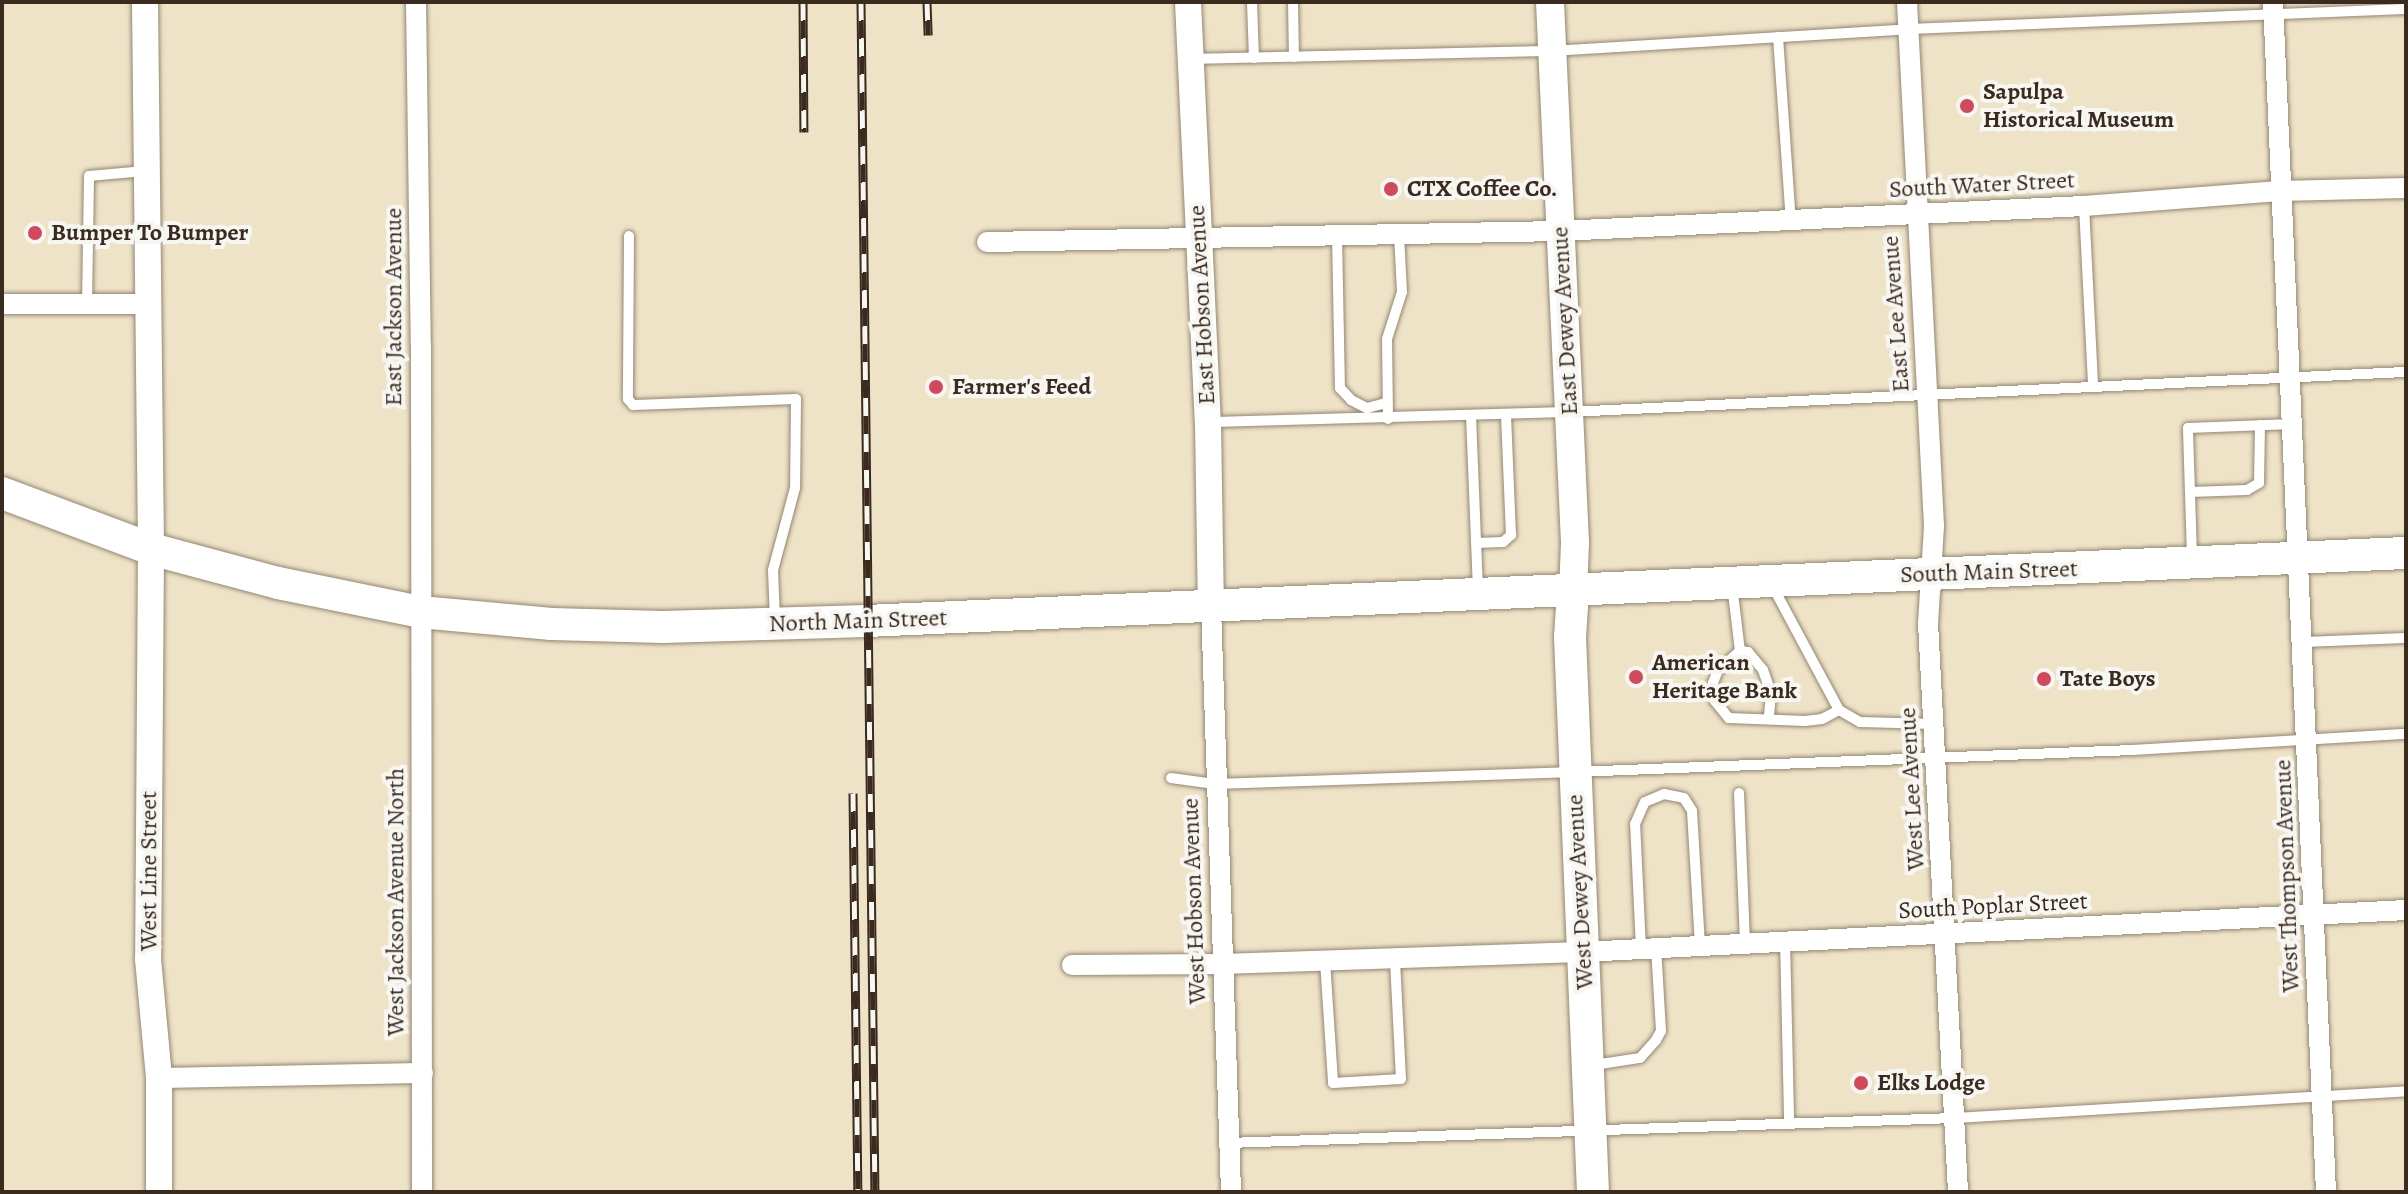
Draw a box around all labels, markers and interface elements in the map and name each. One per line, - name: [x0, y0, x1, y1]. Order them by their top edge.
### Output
- place label: Sapulpa Historical Museum: [1983, 78, 2174, 134]
- marker: Sapulpa Historical Museum: [1958, 97, 1976, 115]
- street label: South Water Street: [1888, 166, 2076, 204]
- place label: CTX Coffee Co.: [1407, 175, 1557, 203]
- marker: CTX Coffee Co.: [1382, 180, 1400, 198]
- street label: East Hobson Avenue: [1182, 204, 1222, 406]
- street label: East Jackson Avenue: [380, 208, 408, 406]
- place label: Bumper To Bumper: [51, 219, 248, 247]
- marker: Bumper To Bumper: [26, 224, 44, 242]
- street label: East Dewey Avenue: [1546, 226, 1584, 416]
- street label: East Lee Avenue: [1876, 235, 1916, 393]
- place label: Farmer's Feed: [952, 373, 1091, 401]
- marker: Farmer's Feed: [927, 378, 945, 396]
- street label: South Main Street: [1900, 555, 2078, 589]
- street label: North Main Street: [768, 603, 948, 639]
- place label: American Heritage Bank: [1652, 649, 1797, 705]
- place label: Tate Boys: [2060, 665, 2155, 693]
- marker: American Heritage Bank: [1627, 668, 1645, 686]
- marker: Tate Boys: [2035, 670, 2053, 688]
- street label: West Lee Avenue: [1893, 707, 1931, 871]
- street label: West Thompson Avenue: [2269, 759, 2305, 993]
- street label: West Jackson Avenue North: [382, 768, 410, 1036]
- street label: West Line Street: [135, 791, 163, 951]
- street label: West Dewey Avenue: [1561, 794, 1599, 990]
- street label: West Hobson Avenue: [1176, 797, 1212, 1005]
- street label: South Poplar Street: [1898, 887, 2088, 925]
- place label: Elks Lodge: [1877, 1069, 1985, 1097]
- marker: Elks Lodge: [1852, 1074, 1870, 1092]

